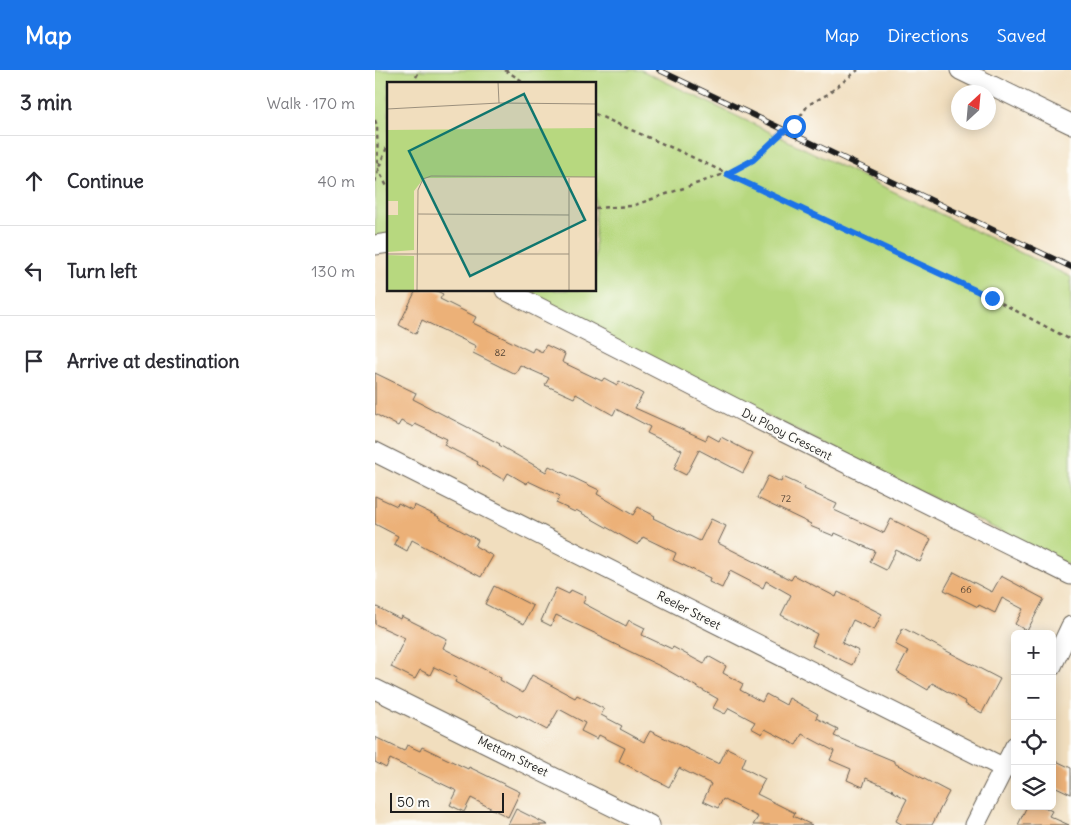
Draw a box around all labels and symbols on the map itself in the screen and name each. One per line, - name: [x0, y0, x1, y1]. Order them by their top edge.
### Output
- inset map: [387, 82, 596, 291]
- north arrow: [951, 85, 996, 130]
- route start: [783, 115, 806, 138]
- route end: [981, 287, 1004, 310]
- house number: 82: [494, 346, 506, 359]
- street label: Du Plooy Crescent: [740, 405, 834, 463]
- house number: 72: [781, 492, 792, 505]
- house number: 66: [960, 583, 972, 596]
- street label: Reeler Street: [655, 588, 723, 632]
- street label: Mettam Street: [475, 732, 551, 780]
- scale bar: [390, 790, 504, 813]

